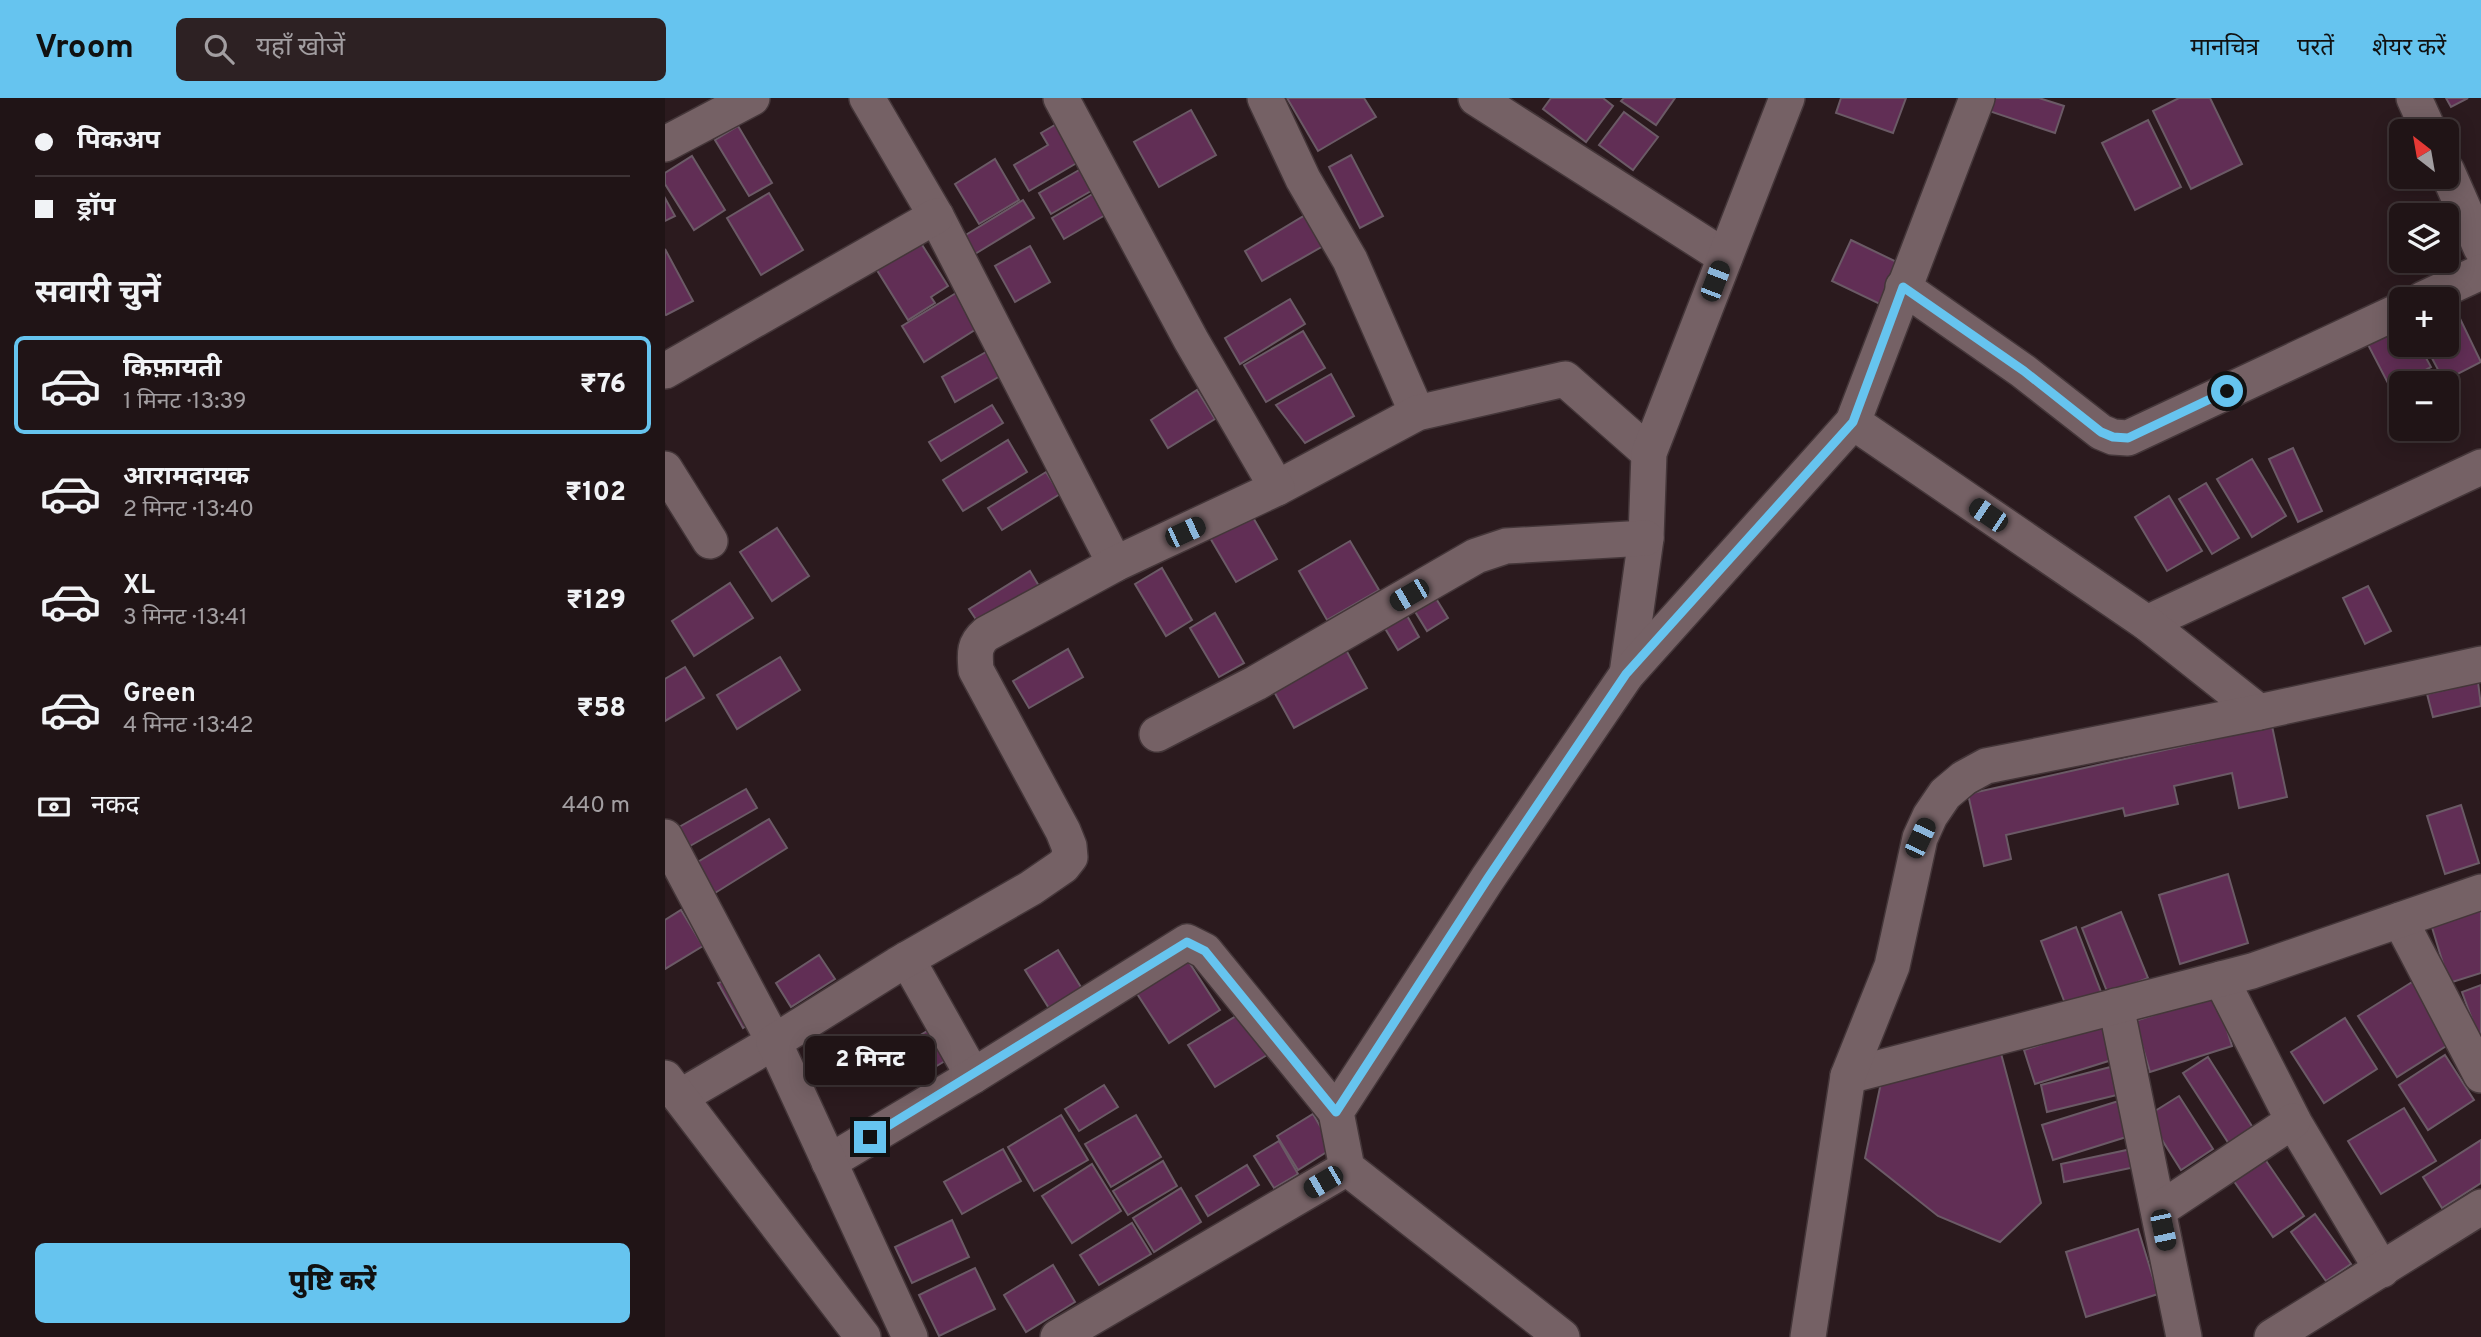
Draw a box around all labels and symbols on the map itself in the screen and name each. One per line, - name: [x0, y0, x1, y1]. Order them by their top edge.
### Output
- north arrow: [2389, 119, 2459, 189]
- car: [1698, 258, 1733, 304]
- route start: [2211, 375, 2243, 407]
- car: [1965, 495, 2012, 535]
- car: [1162, 514, 1209, 550]
- car: [1386, 575, 1433, 615]
- car: [1902, 815, 1939, 861]
- callout: 2 मिनट: [805, 1035, 935, 1084]
- route end: [854, 1121, 886, 1153]
- car: [1300, 1162, 1347, 1202]
- car: [2149, 1207, 2178, 1253]

